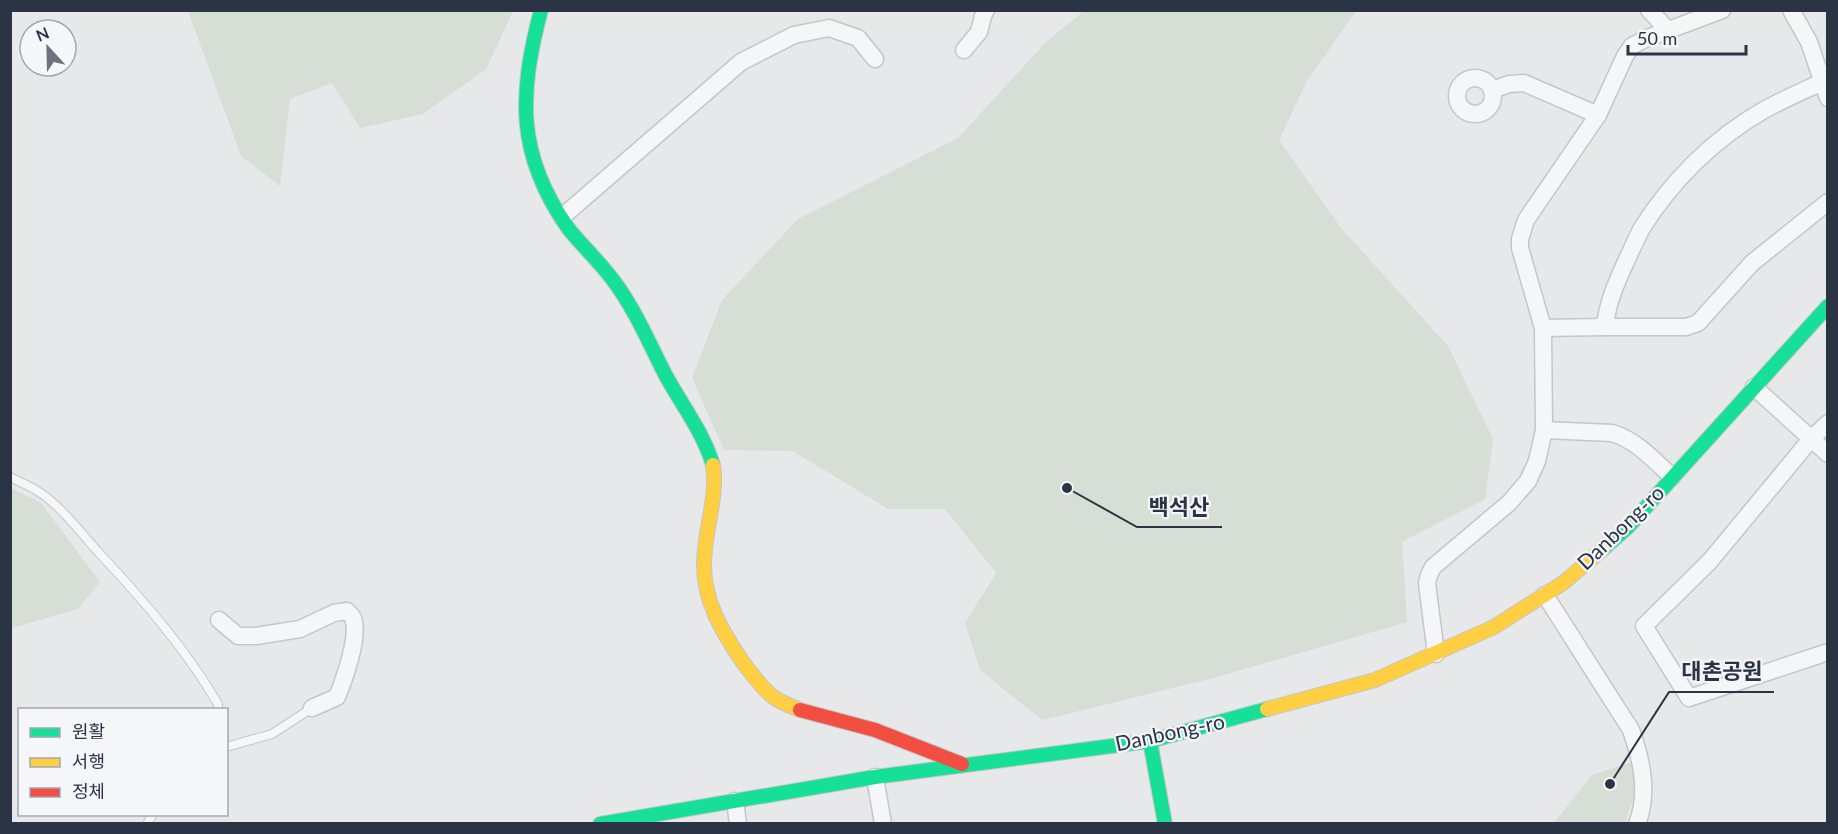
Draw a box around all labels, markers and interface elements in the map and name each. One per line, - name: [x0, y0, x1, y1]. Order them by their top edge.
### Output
- north arrow: [18, 18, 78, 78]
- scale bar: [1628, 18, 1746, 56]
- text: N: [33, 23, 51, 45]
- text: 50 m: [1637, 27, 1677, 49]
- street label: Danbong-ro: [1571, 479, 1669, 574]
- callout: 백석산: [1137, 487, 1222, 527]
- text: 백석산: [1149, 493, 1209, 520]
- callout: 대촌공원: [1669, 652, 1774, 692]
- text: 대촌공원: [1682, 657, 1762, 684]
- legend: [18, 708, 228, 816]
- street label: Danbong-ro: [1113, 708, 1227, 755]
- text: 원활: [72, 720, 105, 742]
- text: 서행: [72, 750, 105, 772]
- text: 정체: [72, 780, 105, 802]

